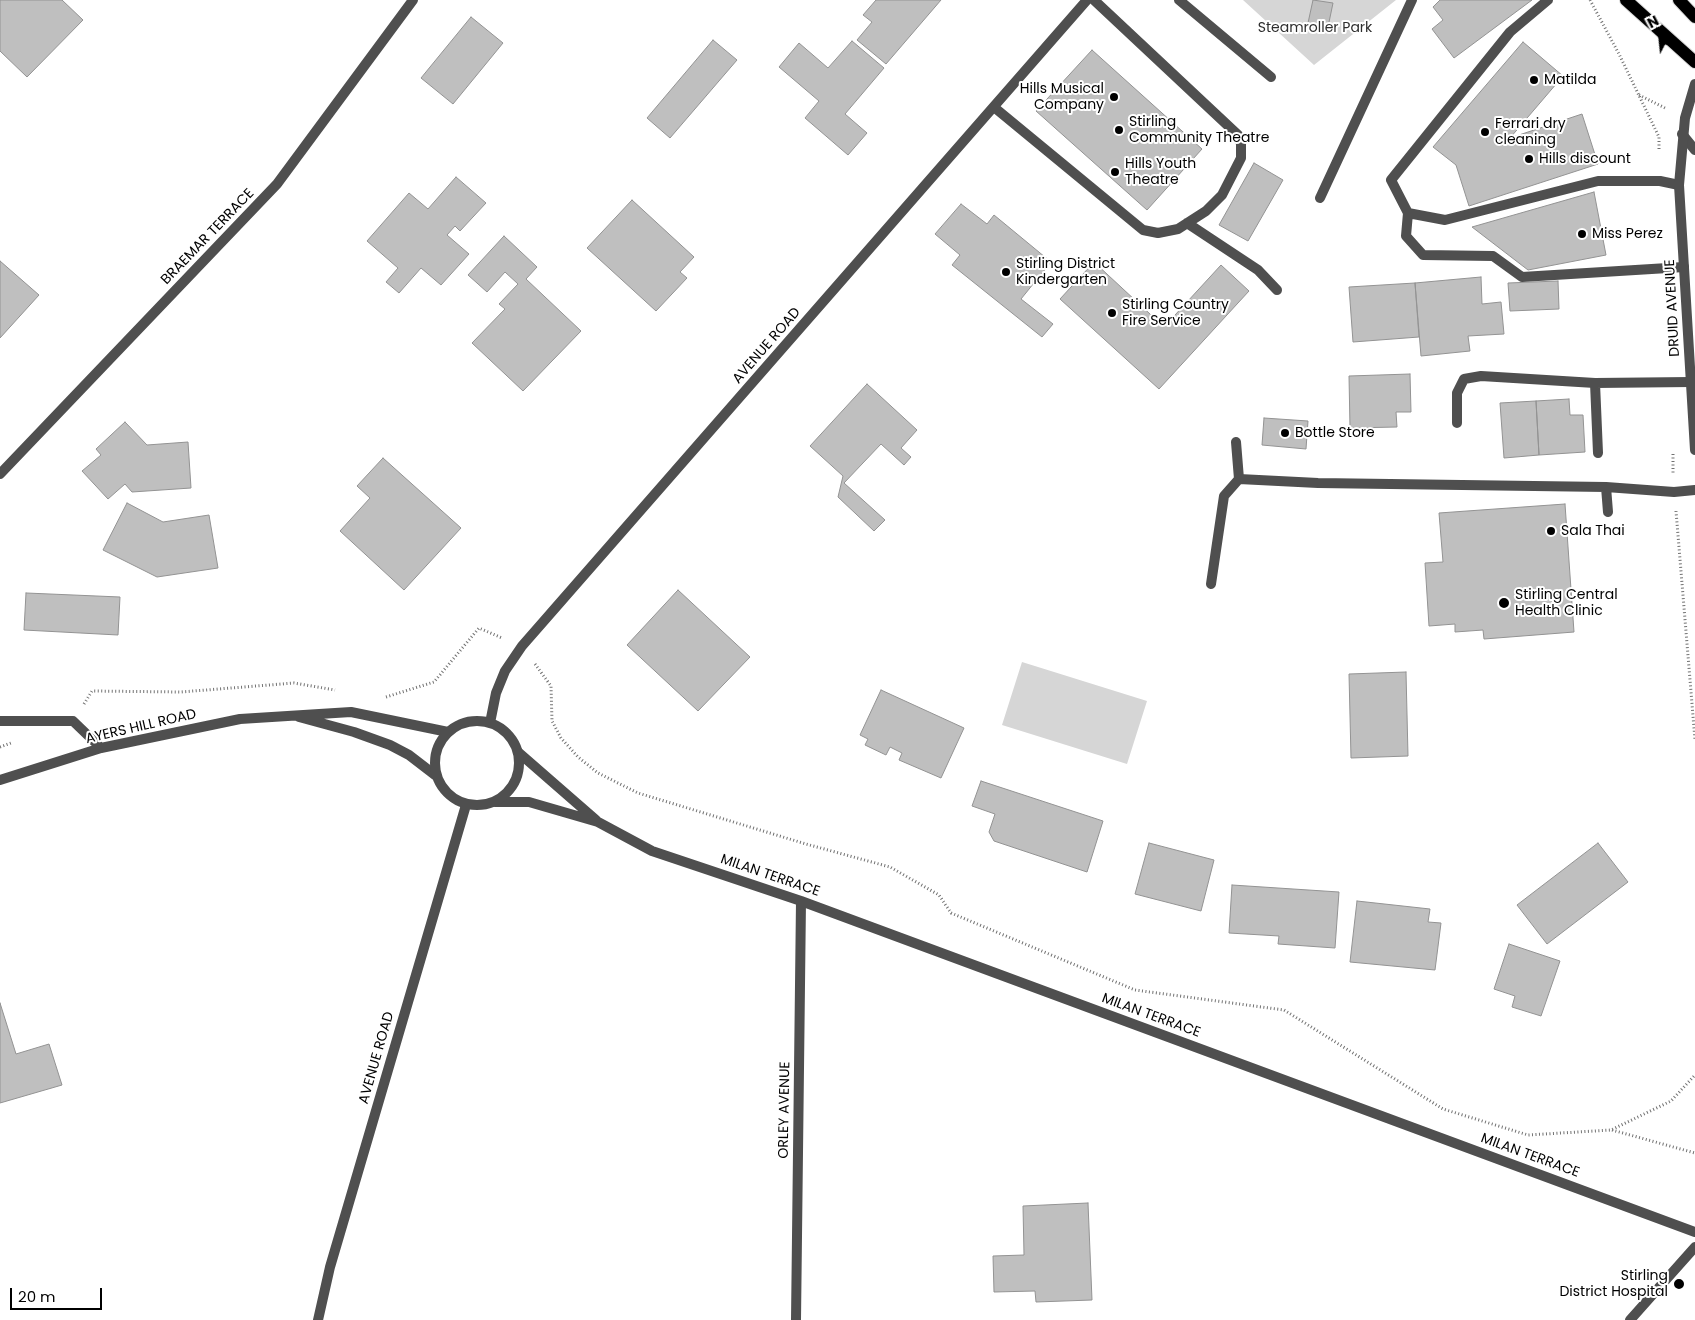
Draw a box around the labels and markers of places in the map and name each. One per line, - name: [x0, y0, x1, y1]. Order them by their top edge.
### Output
- place label: Matilda: [1544, 72, 1596, 88]
- marker: Matilda: [1528, 74, 1540, 86]
- place label: Hills Musical Company: [1020, 81, 1104, 114]
- marker: Hills Musical Company: [1108, 91, 1120, 103]
- place label: Stirling Community Theatre: [1129, 114, 1269, 146]
- place label: Ferrari dry cleaning: [1495, 116, 1566, 148]
- marker: Stirling Community Theatre: [1113, 124, 1125, 136]
- marker: Ferrari dry cleaning: [1479, 126, 1491, 138]
- place label: Hills discount: [1539, 151, 1631, 167]
- marker: Hills discount: [1523, 153, 1535, 165]
- place label: Hills Youth Theatre: [1125, 156, 1196, 188]
- marker: Hills Youth Theatre: [1109, 166, 1121, 178]
- place label: Miss Perez: [1592, 226, 1663, 242]
- marker: Miss Perez: [1576, 228, 1588, 240]
- place label: Stirling District Kindergarten: [1016, 256, 1115, 288]
- marker: Stirling District Kindergarten: [1000, 266, 1012, 278]
- place label: Stirling Country Fire Service: [1122, 297, 1229, 330]
- marker: Stirling Country Fire Service: [1106, 307, 1118, 319]
- place label: Bottle Store: [1295, 425, 1375, 441]
- marker: Bottle Store: [1279, 427, 1291, 439]
- place label: Sala Thai: [1561, 523, 1625, 539]
- marker: Sala Thai: [1545, 525, 1557, 537]
- place label: Stirling Central Health Clinic: [1515, 587, 1618, 620]
- marker: Stirling Central Health Clinic: [1497, 596, 1511, 610]
- place label: Stirling District Hospital: [1559, 1268, 1668, 1300]
- marker: Stirling District Hospital: [1672, 1277, 1686, 1291]

